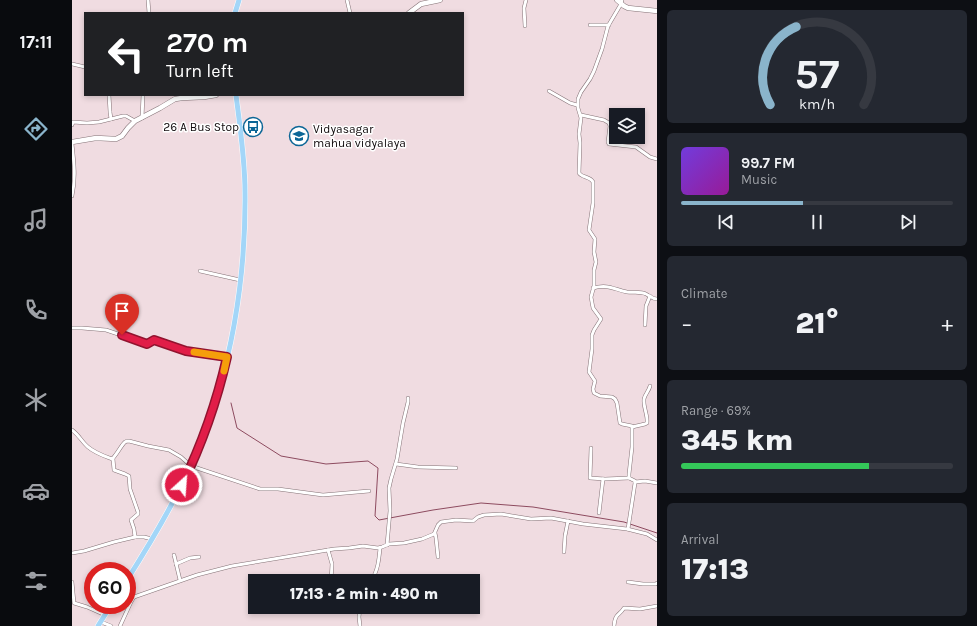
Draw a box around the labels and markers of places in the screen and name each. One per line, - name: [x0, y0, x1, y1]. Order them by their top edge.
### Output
- bus stop icon: 26 A Bus Stop: [242, 116, 264, 138]
- place label: 26 A Bus Stop: [163, 120, 239, 134]
- place label: Vidyasagar mahua vidyalaya: [313, 122, 406, 150]
- school or university icon: Vidyasagar mahua vidyalaya: [288, 125, 310, 147]
- pin: [105, 294, 139, 335]

